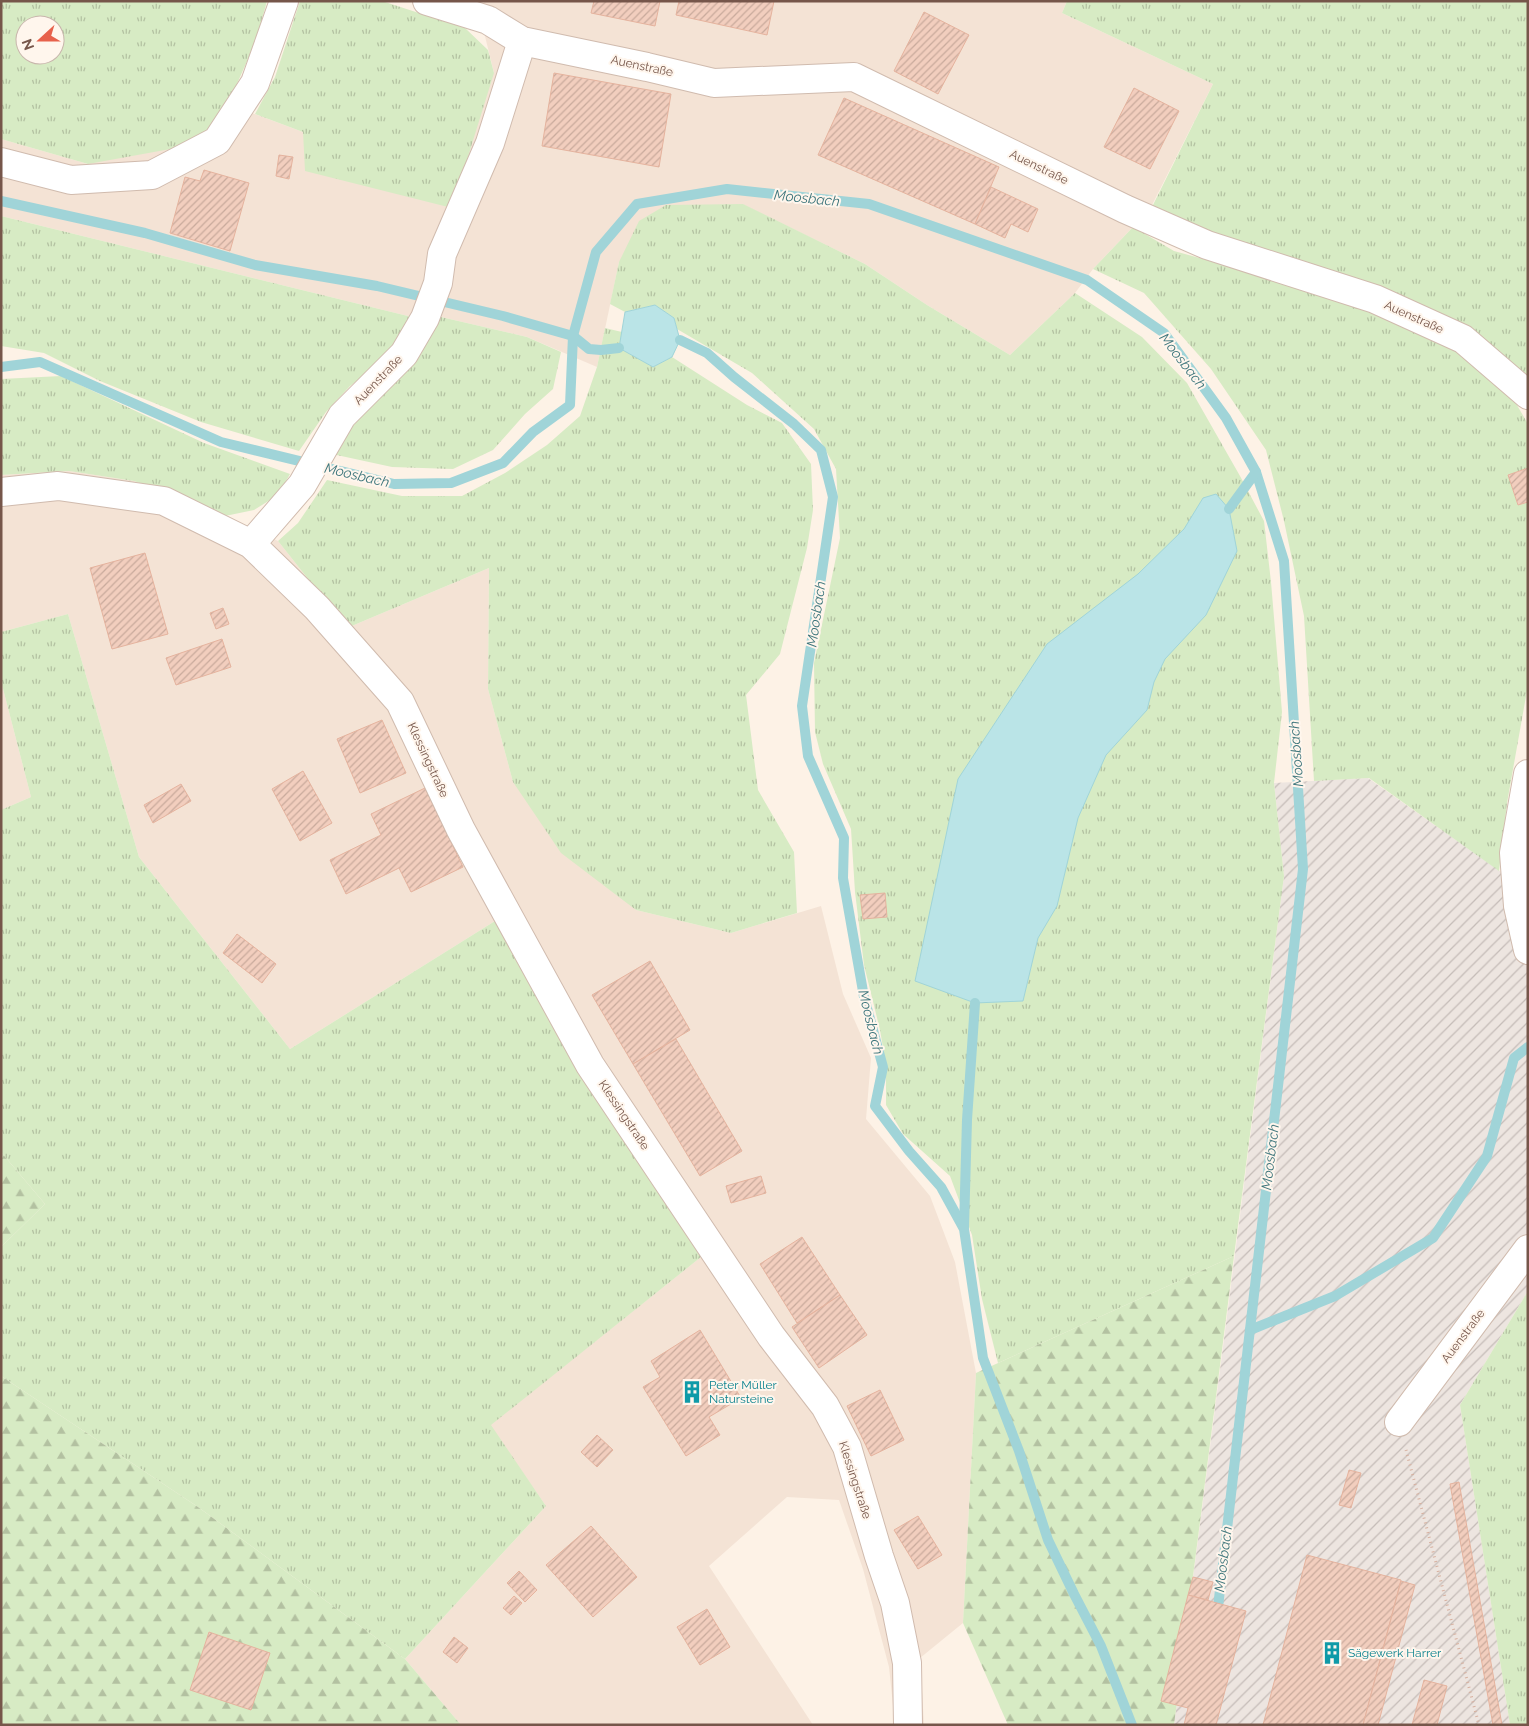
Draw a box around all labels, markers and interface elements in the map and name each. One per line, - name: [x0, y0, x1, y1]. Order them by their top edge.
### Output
- north arrow: [15, 15, 65, 65]
- text: N: [18, 37, 37, 53]
- street label: Auenstraße: [610, 53, 674, 79]
- street label: Auenstraße: [1007, 147, 1071, 187]
- water label: Moosbach: [773, 187, 841, 209]
- street label: Auenstraße: [1382, 298, 1446, 336]
- water label: Moosbach: [1156, 330, 1210, 392]
- street label: Auenstraße: [351, 352, 405, 408]
- water label: Moosbach: [323, 460, 391, 490]
- water label: Moosbach: [803, 580, 829, 648]
- street label: Klessingstraße: [405, 720, 451, 800]
- water label: Moosbach: [1286, 720, 1306, 788]
- water label: Moosbach: [855, 988, 887, 1056]
- street label: Klessingstraße: [596, 1078, 652, 1152]
- water label: Moosbach: [1258, 1123, 1282, 1191]
- street label: Auenstraße: [1438, 1306, 1488, 1366]
- place label: Peter Müller Natursteine: [709, 1378, 778, 1406]
- building icon: Peter Müller Natursteine: [679, 1379, 705, 1405]
- street label: Klessingstraße: [836, 1439, 874, 1521]
- water label: Moosbach: [1211, 1525, 1235, 1593]
- building icon: Sägewerk Harrer: [1319, 1640, 1345, 1666]
- place label: Sägewerk Harrer: [1348, 1646, 1442, 1660]

